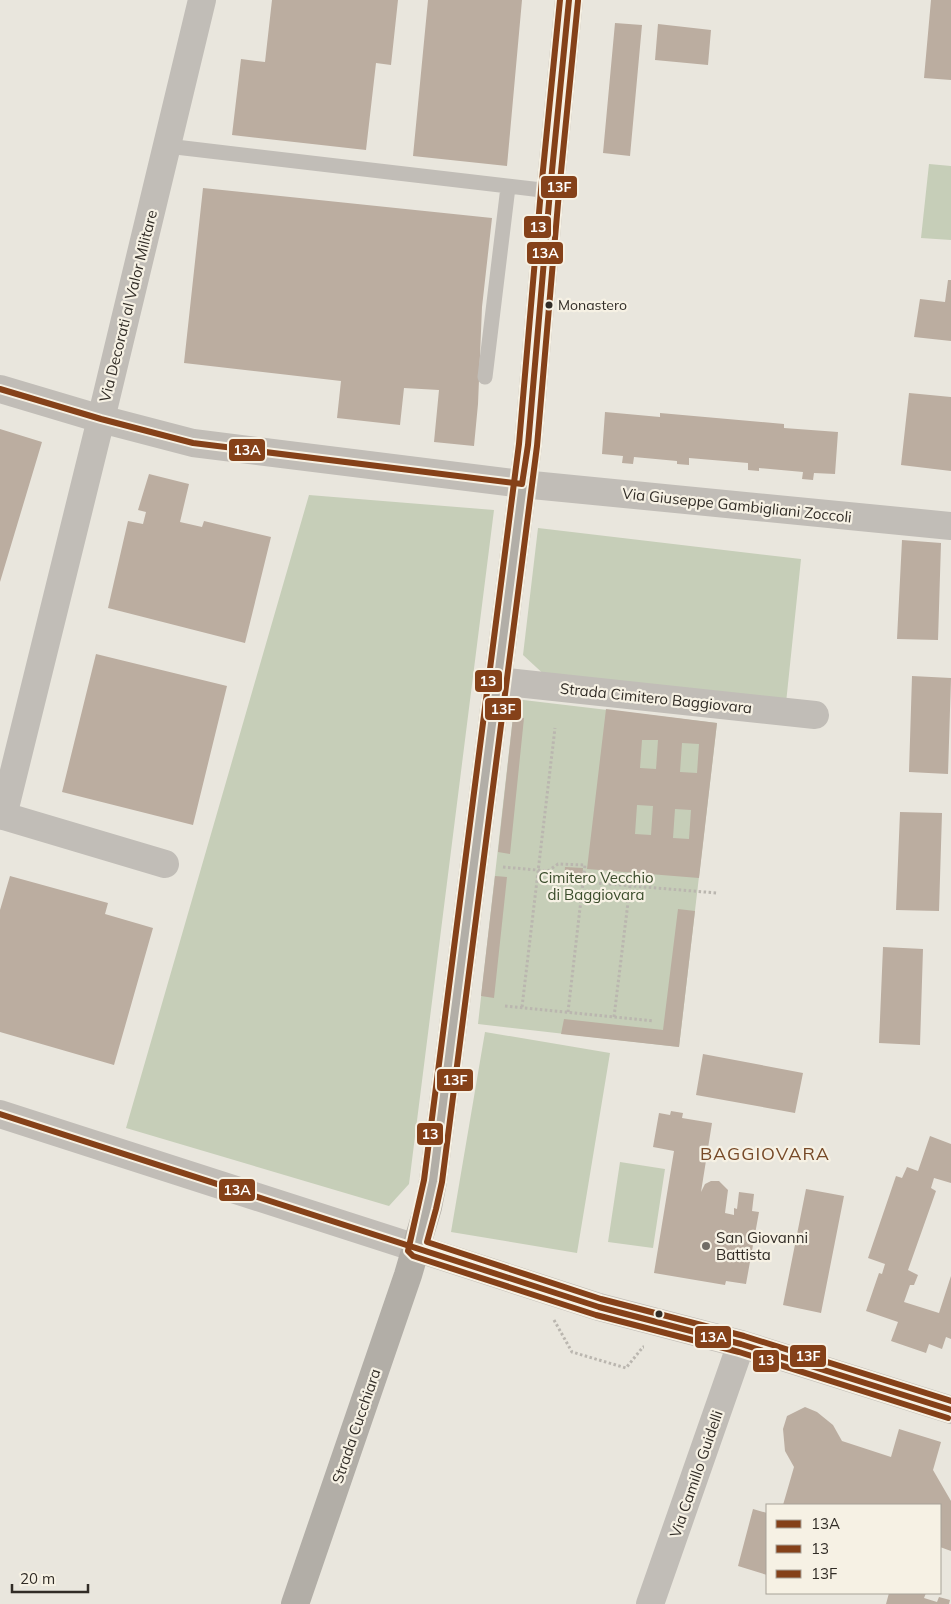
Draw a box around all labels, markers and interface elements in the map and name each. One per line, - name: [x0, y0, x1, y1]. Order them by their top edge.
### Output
- line badge: 13F: [540, 175, 578, 199]
- text: 13F: [547, 178, 571, 196]
- street label: Via Decorati al Valor Militare: [95, 208, 161, 404]
- line badge: 13: [523, 215, 552, 239]
- text: 13: [530, 218, 546, 236]
- line badge: 13A: [526, 241, 564, 265]
- text: 13A: [531, 244, 559, 262]
- place label: Monastero: [558, 296, 627, 314]
- marker: Monastero: [544, 300, 554, 310]
- line badge: 13A: [228, 438, 266, 462]
- text: 13A: [233, 441, 261, 459]
- street label: Via Giuseppe Gambigliani Zoccoli: [621, 484, 853, 526]
- line badge: 13: [474, 669, 503, 693]
- text: 13: [480, 672, 496, 690]
- street label: Strada Cimitero Baggiovara: [559, 678, 753, 718]
- line badge: 13F: [484, 697, 522, 721]
- text: 13F: [491, 700, 515, 718]
- park label: Cimitero Vecchio di Baggiovara: [538, 868, 654, 904]
- line badge: 13F: [436, 1068, 474, 1092]
- text: 13F: [443, 1071, 467, 1089]
- line badge: 13: [416, 1122, 444, 1146]
- text: 13: [422, 1125, 438, 1143]
- district label: BAGGIOVARA: [700, 1142, 830, 1165]
- line badge: 13A: [218, 1178, 256, 1202]
- text: 13A: [223, 1181, 251, 1199]
- place label: San Giovanni Battista: [716, 1228, 808, 1264]
- marker: San Giovanni Battista: [700, 1240, 712, 1252]
- unlabelled marker: [654, 1309, 664, 1319]
- line badge: 13A: [694, 1325, 732, 1349]
- text: 13A: [699, 1328, 727, 1346]
- line badge: 13F: [789, 1344, 827, 1368]
- text: 13F: [796, 1347, 820, 1365]
- line badge: 13: [752, 1349, 780, 1373]
- text: 13: [758, 1351, 774, 1369]
- street label: Strada Cucchiara: [327, 1366, 385, 1486]
- street label: Via Camillo Guidelli: [665, 1408, 727, 1540]
- legend: [766, 1504, 941, 1594]
- text: 13A: [811, 1514, 840, 1533]
- text: 13: [811, 1539, 829, 1558]
- scale bar: [12, 1562, 89, 1594]
- text: 13F: [811, 1564, 837, 1583]
- text: 20 m: [20, 1569, 55, 1588]

